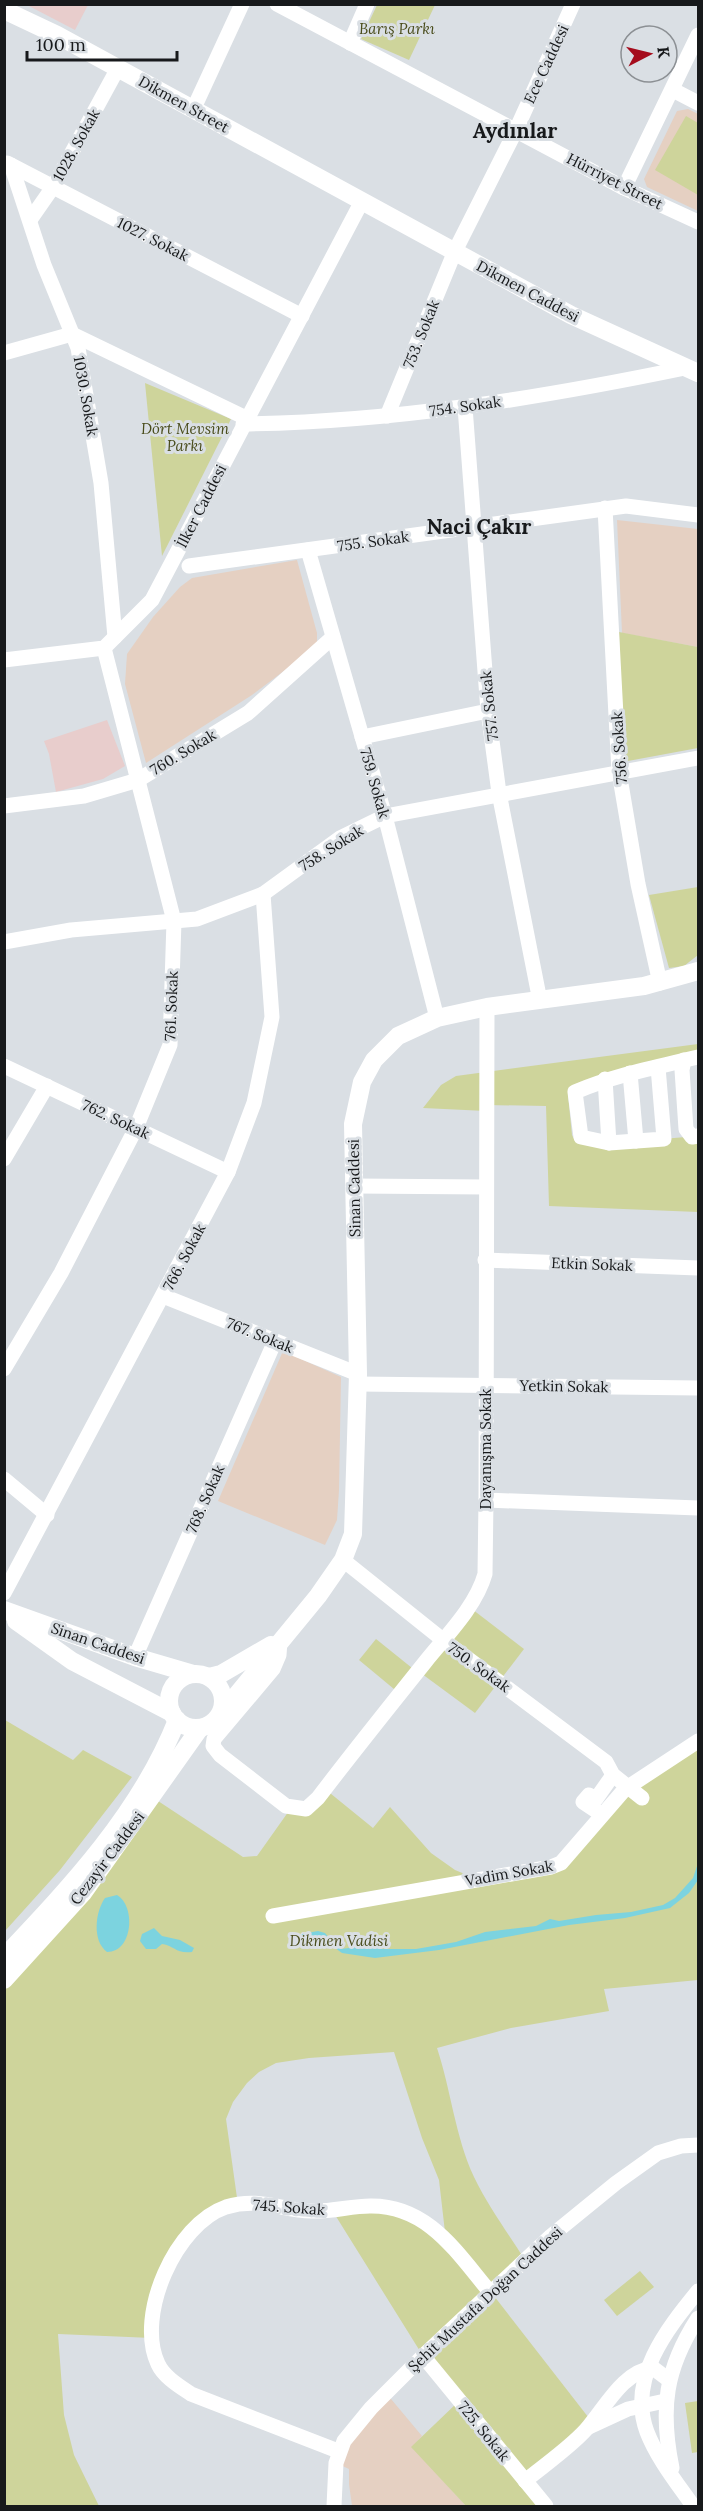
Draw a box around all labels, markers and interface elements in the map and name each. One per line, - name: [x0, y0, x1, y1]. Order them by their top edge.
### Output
- park label: Barış Parkı: [359, 19, 435, 38]
- street label: Ece Caddesi: [519, 22, 573, 106]
- scale bar: [27, 24, 177, 62]
- north arrow: [619, 24, 679, 84]
- text: 100 m: [36, 33, 86, 56]
- text: K: [653, 45, 675, 60]
- street label: Dikmen Street: [135, 71, 233, 137]
- street label: 1028. Sokak: [48, 105, 104, 185]
- district label: Aydınlar: [473, 117, 557, 144]
- street label: Hürriyet Street: [564, 149, 667, 214]
- street label: 1027. Sokak: [114, 213, 192, 265]
- street label: Dikmen Caddesi: [473, 256, 583, 326]
- street label: 753. Sokak: [399, 297, 443, 371]
- street label: 1030. Sokak: [70, 354, 102, 438]
- street label: 754. Sokak: [428, 392, 502, 420]
- park label: Dört Mevsim Parkı: [141, 419, 229, 455]
- street label: İlker Caddesi: [172, 461, 230, 551]
- district label: Naci Çakır: [427, 513, 531, 540]
- street label: 755. Sokak: [336, 527, 410, 555]
- street label: 757. Sokak: [476, 670, 502, 742]
- street label: 756. Sokak: [607, 711, 631, 785]
- street label: 760. Sokak: [147, 725, 219, 779]
- street label: 759. Sokak: [356, 746, 394, 820]
- street label: 758. Sokak: [295, 821, 367, 875]
- street label: 761. Sokak: [160, 971, 182, 1041]
- street label: 762. Sokak: [79, 1095, 153, 1143]
- street label: Sinan Caddesi: [344, 1139, 364, 1237]
- street label: 766. Sokak: [158, 1220, 210, 1294]
- street label: Etkin Sokak: [551, 1253, 633, 1275]
- street label: 767. Sokak: [224, 1313, 296, 1357]
- street label: Yetkin Sokak: [518, 1376, 609, 1396]
- street label: Dayanışma Sokak: [476, 1389, 495, 1509]
- street label: 768. Sokak: [182, 1462, 228, 1536]
- street label: Sinan Caddesi: [49, 1618, 147, 1668]
- street label: 750. Sokak: [444, 1638, 514, 1696]
- street label: Cezayir Caddesi: [66, 1808, 148, 1908]
- street label: Vadim Sokak: [463, 1856, 554, 1890]
- park label: Dikmen Vadisi: [290, 1931, 389, 1950]
- street label: 745. Sokak: [253, 2195, 325, 2219]
- street label: Şehit Mustafa Doğan Caddesi: [404, 2222, 566, 2376]
- street label: 725. Sokak: [454, 2397, 514, 2465]

